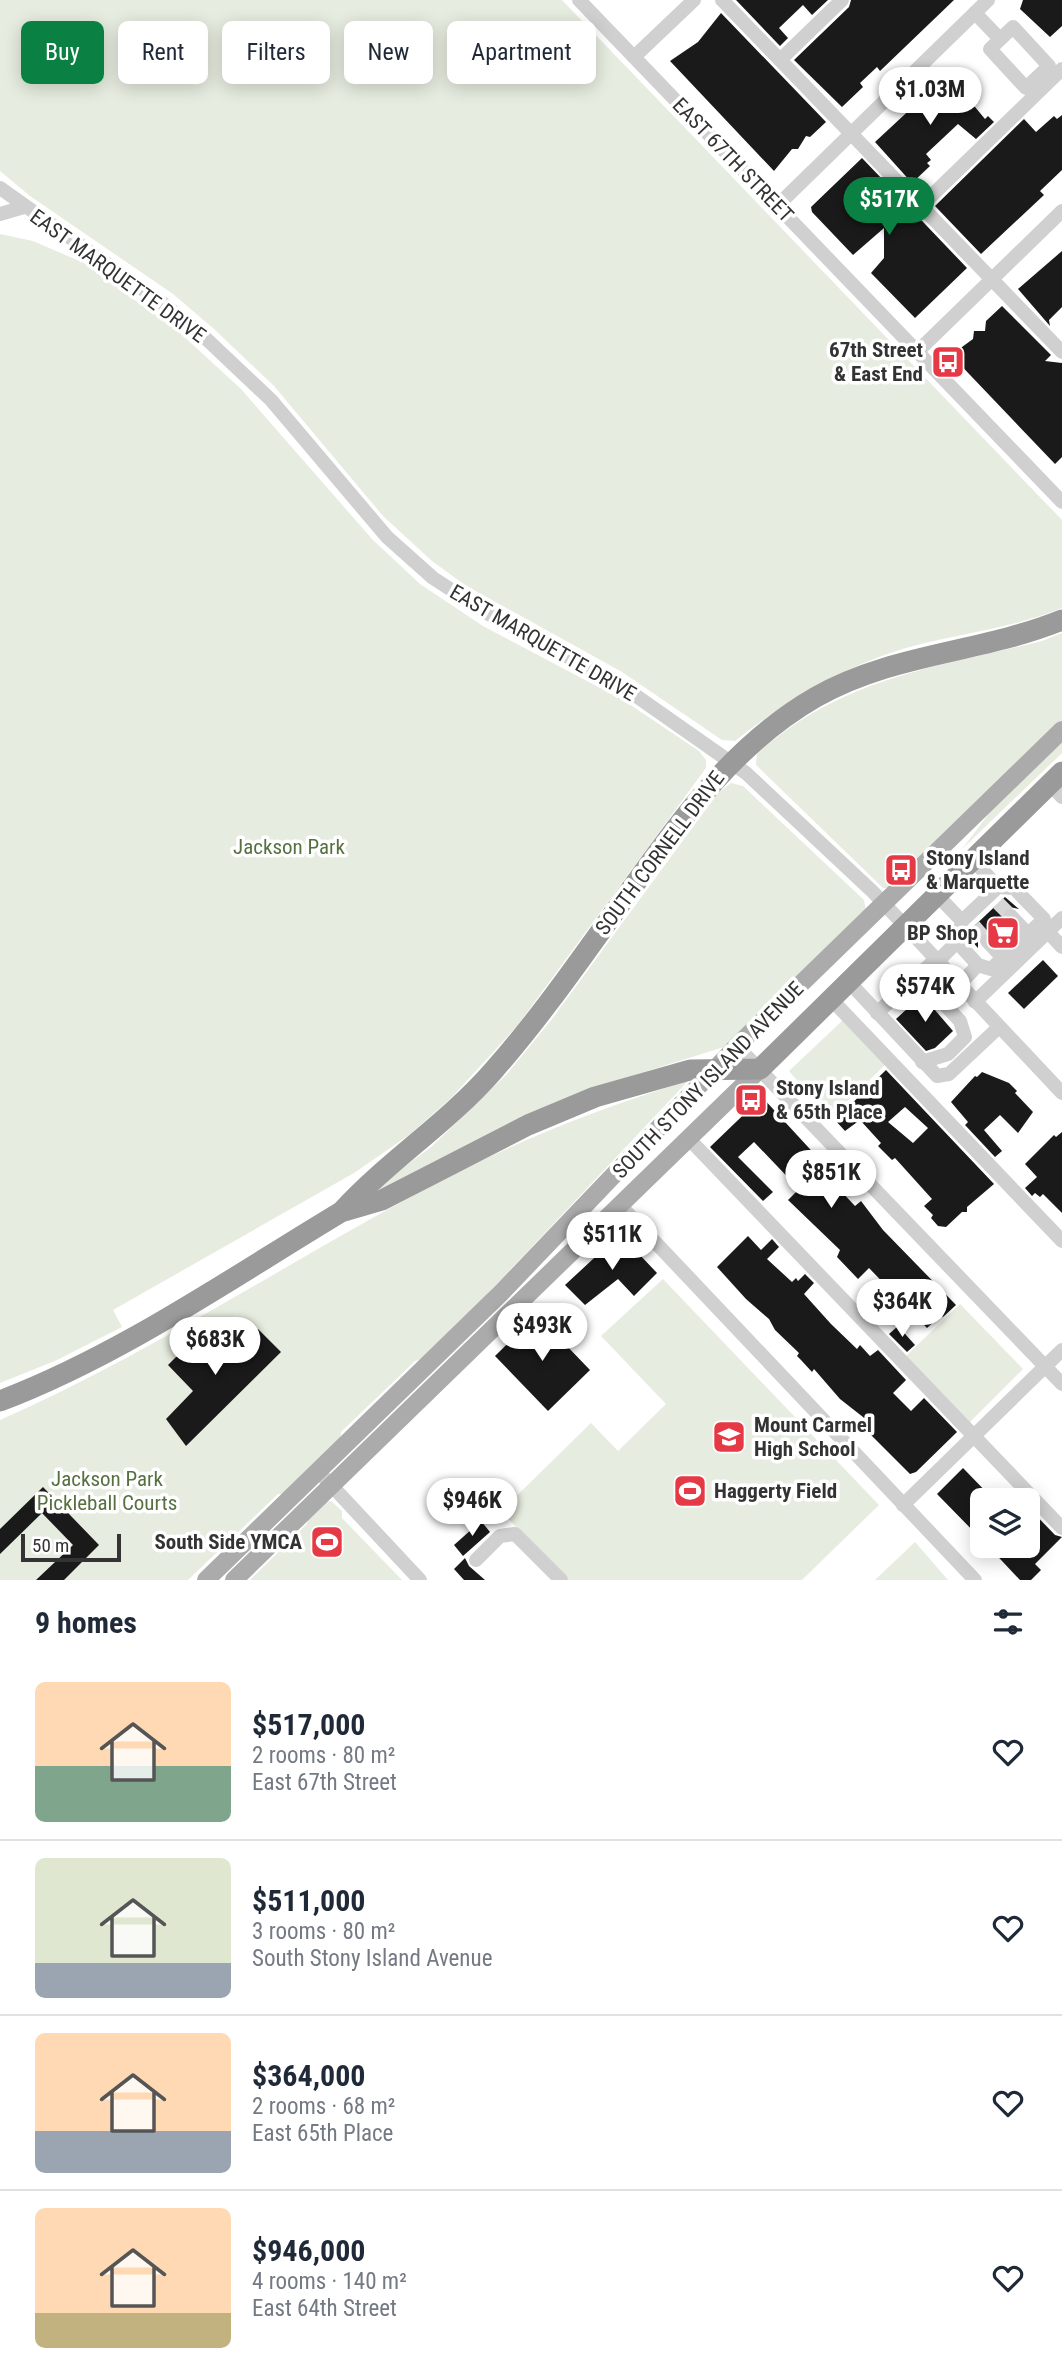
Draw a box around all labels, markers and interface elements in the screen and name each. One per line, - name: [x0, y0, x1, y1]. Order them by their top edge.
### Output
- chip: Buy: [21, 21, 104, 84]
- chip: Rent: [118, 21, 208, 84]
- chip: Filters: [222, 21, 330, 84]
- chip: New: [344, 21, 433, 84]
- chip: Apartment: [447, 21, 596, 84]
- pin: $1.03M: [873, 68, 987, 127]
- text: $1.03M: [895, 76, 965, 103]
- street label: EAST 67TH STREET: [668, 93, 798, 227]
- pin: $517K: [840, 177, 938, 237]
- text: $517K: [859, 186, 919, 213]
- street label: EAST MARQUETTE DRIVE: [26, 204, 210, 348]
- place label: 67th Street & East End: [829, 338, 923, 386]
- bus stop icon: 67th Street & East End: [929, 343, 967, 381]
- street label: EAST MARQUETTE DRIVE: [446, 580, 640, 706]
- street label: SOUTH CORNELL DRIVE: [591, 766, 729, 940]
- park label: Jackson Park: [233, 835, 345, 859]
- place label: Stony Island & Marquette: [926, 846, 1030, 894]
- bus stop icon: Stony Island & Marquette: [882, 851, 920, 889]
- supermarket icon: BP Shop: [984, 914, 1022, 952]
- place label: BP Shop: [907, 921, 978, 945]
- pin: $574K: [876, 964, 974, 1024]
- text: $574K: [895, 973, 955, 1000]
- street label: SOUTH STONY ISLAND AVENUE: [608, 977, 808, 1183]
- place label: Stony Island & 65th Place: [776, 1076, 883, 1124]
- bus stop icon: Stony Island & 65th Place: [732, 1081, 770, 1119]
- pin: $851K: [782, 1150, 880, 1210]
- text: $851K: [801, 1159, 861, 1186]
- pin: $511K: [563, 1212, 661, 1272]
- text: $511K: [582, 1221, 642, 1248]
- pin: $364K: [853, 1280, 951, 1339]
- text: $364K: [872, 1288, 932, 1315]
- pin: $493K: [493, 1304, 591, 1363]
- text: $493K: [512, 1312, 572, 1339]
- pin: $683K: [166, 1318, 264, 1377]
- text: $683K: [185, 1326, 245, 1353]
- place label: Mount Carmel High School: [754, 1413, 872, 1461]
- school or university icon: Mount Carmel High School: [710, 1418, 748, 1456]
- park label: Jackson Park Pickleball Courts: [37, 1467, 177, 1515]
- sports icon: Haggerty Field: [671, 1472, 709, 1510]
- pin: $946K: [423, 1478, 521, 1538]
- place label: Haggerty Field: [714, 1479, 837, 1503]
- text: $946K: [442, 1487, 502, 1514]
- map controls: [970, 1488, 1040, 1558]
- button: layers: [970, 1488, 1040, 1558]
- sports icon: South Side YMCA: [308, 1523, 346, 1561]
- place label: South Side YMCA: [155, 1530, 302, 1554]
- scale bar: [21, 1531, 121, 1563]
- text: 50 m: [32, 1534, 69, 1557]
- icon: filters: [989, 1603, 1027, 1641]
- text: 9 homes: [35, 1605, 137, 1640]
- text: $517,000: [252, 1707, 365, 1742]
- icon: home: [91, 1710, 175, 1794]
- icon: heart: [989, 1733, 1027, 1771]
- text: 2 rooms · 80 m²: [252, 1742, 395, 1769]
- text: East 67th Street: [252, 1769, 397, 1796]
- text: $511,000: [252, 1883, 365, 1918]
- icon: home: [91, 1886, 175, 1970]
- icon: heart: [989, 1909, 1027, 1947]
- text: 3 rooms · 80 m²: [252, 1918, 395, 1945]
- text: South Stony Island Avenue: [252, 1945, 492, 1972]
- text: $364,000: [252, 2058, 365, 2093]
- icon: home: [91, 2061, 175, 2145]
- icon: heart: [989, 2084, 1027, 2122]
- text: 2 rooms · 68 m²: [252, 2093, 395, 2120]
- text: East 65th Place: [252, 2120, 393, 2147]
- text: $946,000: [252, 2233, 365, 2268]
- icon: home: [91, 2236, 175, 2320]
- icon: heart: [989, 2259, 1027, 2297]
- text: 4 rooms · 140 m²: [252, 2268, 407, 2295]
- text: East 64th Street: [252, 2295, 397, 2322]

